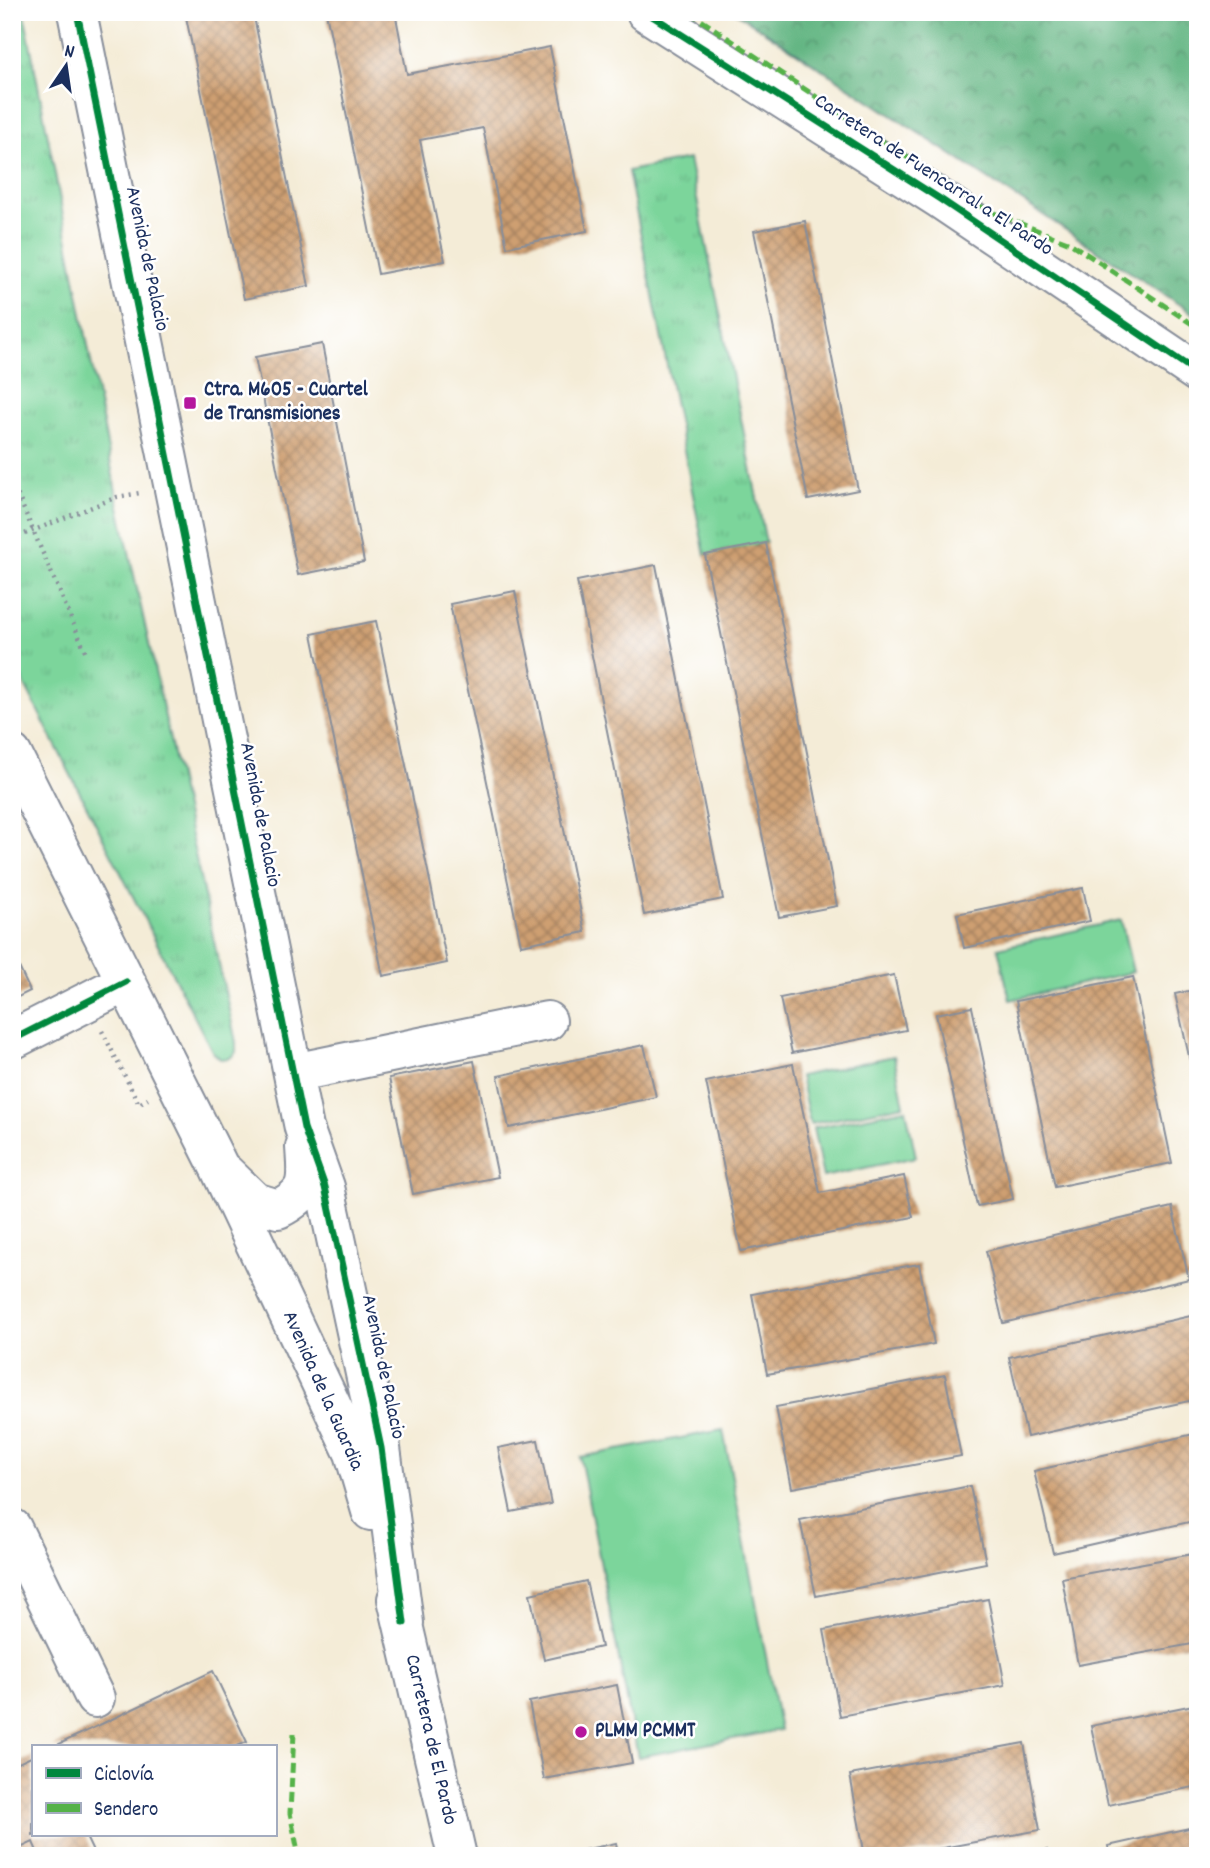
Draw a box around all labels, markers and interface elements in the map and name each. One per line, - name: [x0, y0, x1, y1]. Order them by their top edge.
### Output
- north arrow: [32, 32, 102, 102]
- text: N: [61, 39, 77, 67]
- street label: Carretera de Fuencarral a El Pardo: [808, 87, 1058, 265]
- street label: Avenida de Palacio: [116, 184, 176, 334]
- place label: Ctra. M605 - Cuartel de Transmisiones: [204, 376, 369, 430]
- marker: Ctra. M605 - Cuartel de Transmisiones: [182, 395, 198, 411]
- street label: Avenida de Palacio: [230, 740, 288, 890]
- street label: Avenida de Palacio: [352, 1292, 412, 1442]
- street label: Avenida de la Guardia: [273, 1306, 371, 1477]
- street label: Carretera de El Pardo: [396, 1652, 464, 1828]
- place label: PLMM PCMMT: [595, 1717, 696, 1747]
- marker: PLMM PCMMT: [573, 1724, 589, 1740]
- legend: [32, 1745, 276, 1836]
- text: Ciclovía: [94, 1761, 155, 1791]
- text: Sendero: [94, 1796, 158, 1826]

